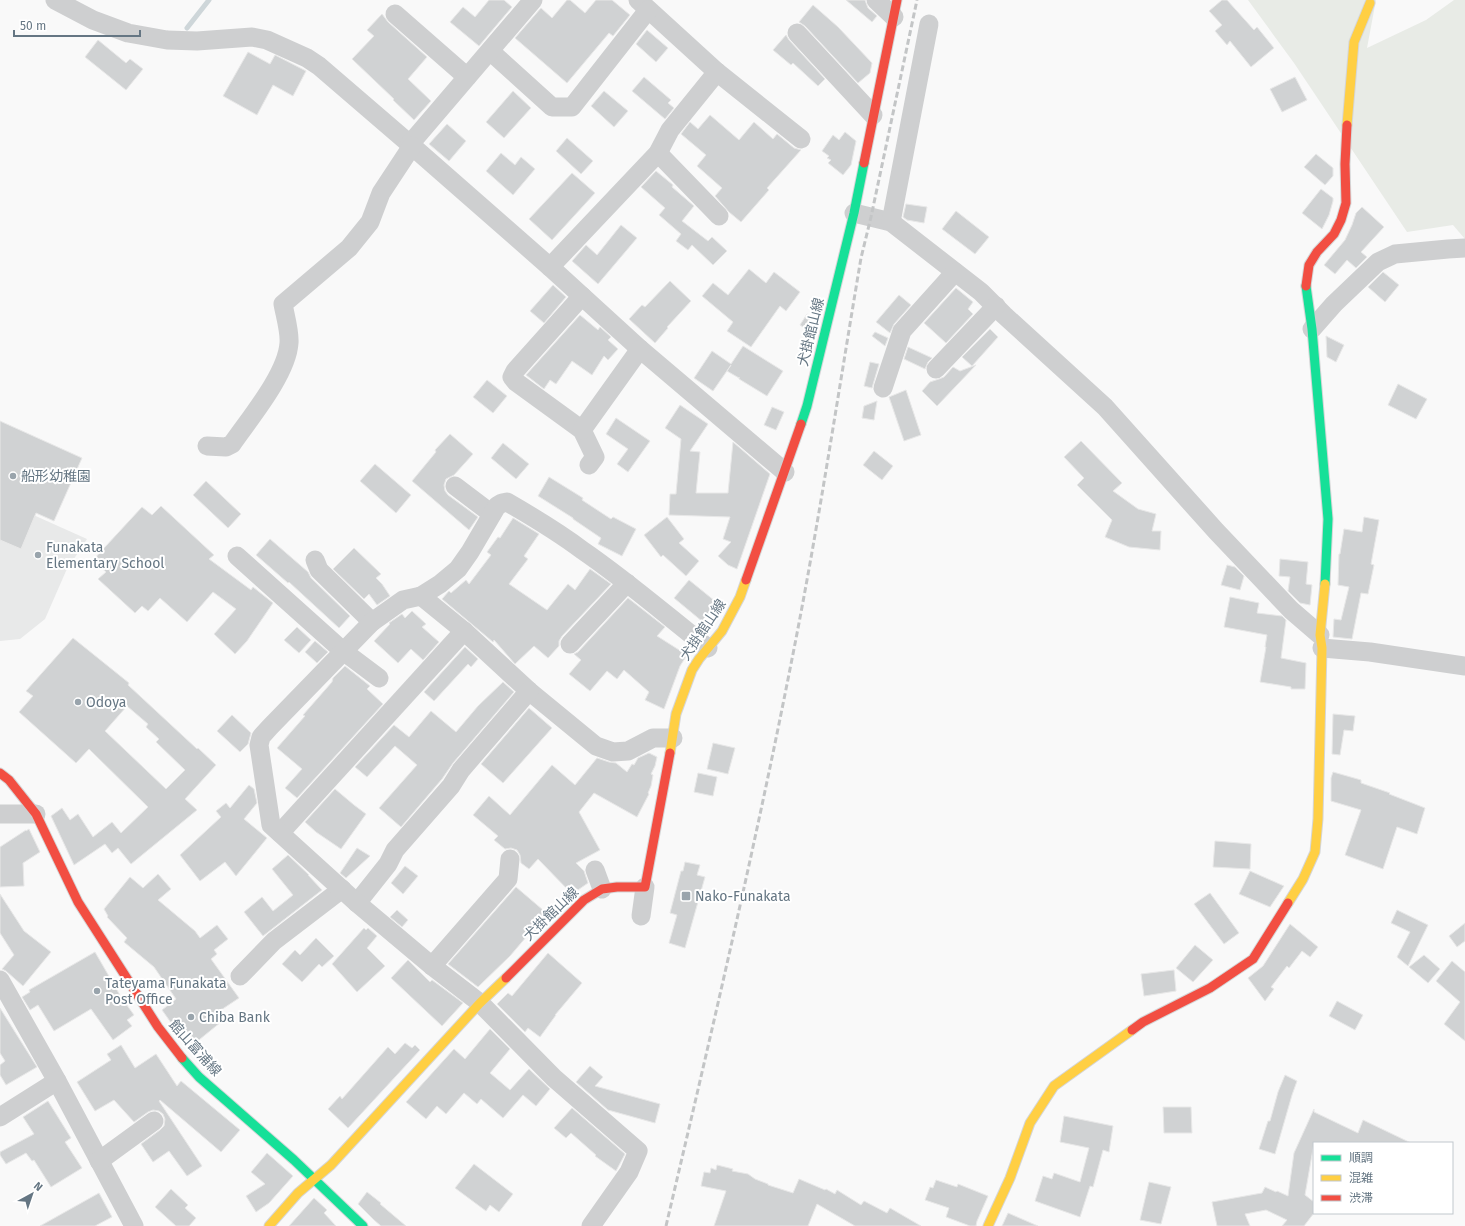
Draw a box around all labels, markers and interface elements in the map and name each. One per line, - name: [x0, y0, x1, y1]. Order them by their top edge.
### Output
- scale bar: [14, 12, 140, 38]
- text: 50 m: [20, 19, 46, 33]
- street label: 犬掛館山線: [794, 296, 828, 368]
- place label: 船形幼稚園: [21, 468, 91, 485]
- marker: 船形幼稚園: [8, 471, 18, 481]
- place label: Funakata Elementary School: [46, 539, 164, 572]
- marker: Funakata Elementary School: [33, 550, 43, 560]
- street label: 犬掛館山線: [676, 596, 730, 664]
- place label: Odoya: [86, 694, 126, 711]
- marker: Odoya: [73, 697, 83, 707]
- street label: 犬掛館山線: [520, 884, 582, 944]
- place label: Nako-Funakata: [695, 888, 791, 905]
- marker: Nako-Funakata: [680, 890, 692, 902]
- place label: Tateyama Funakata Post Office: [105, 975, 227, 1008]
- marker: Tateyama Funakata Post Office: [92, 986, 102, 996]
- place label: Chiba Bank: [199, 1009, 271, 1026]
- marker: Chiba Bank: [186, 1012, 196, 1022]
- street label: 館山富浦線: [165, 1016, 225, 1080]
- legend: [1313, 1142, 1453, 1214]
- text: 順調: [1349, 1151, 1373, 1165]
- text: 混雑: [1349, 1171, 1373, 1185]
- north arrow: [12, 1174, 52, 1214]
- text: N: [31, 1179, 45, 1194]
- text: 渋滞: [1349, 1191, 1373, 1205]

